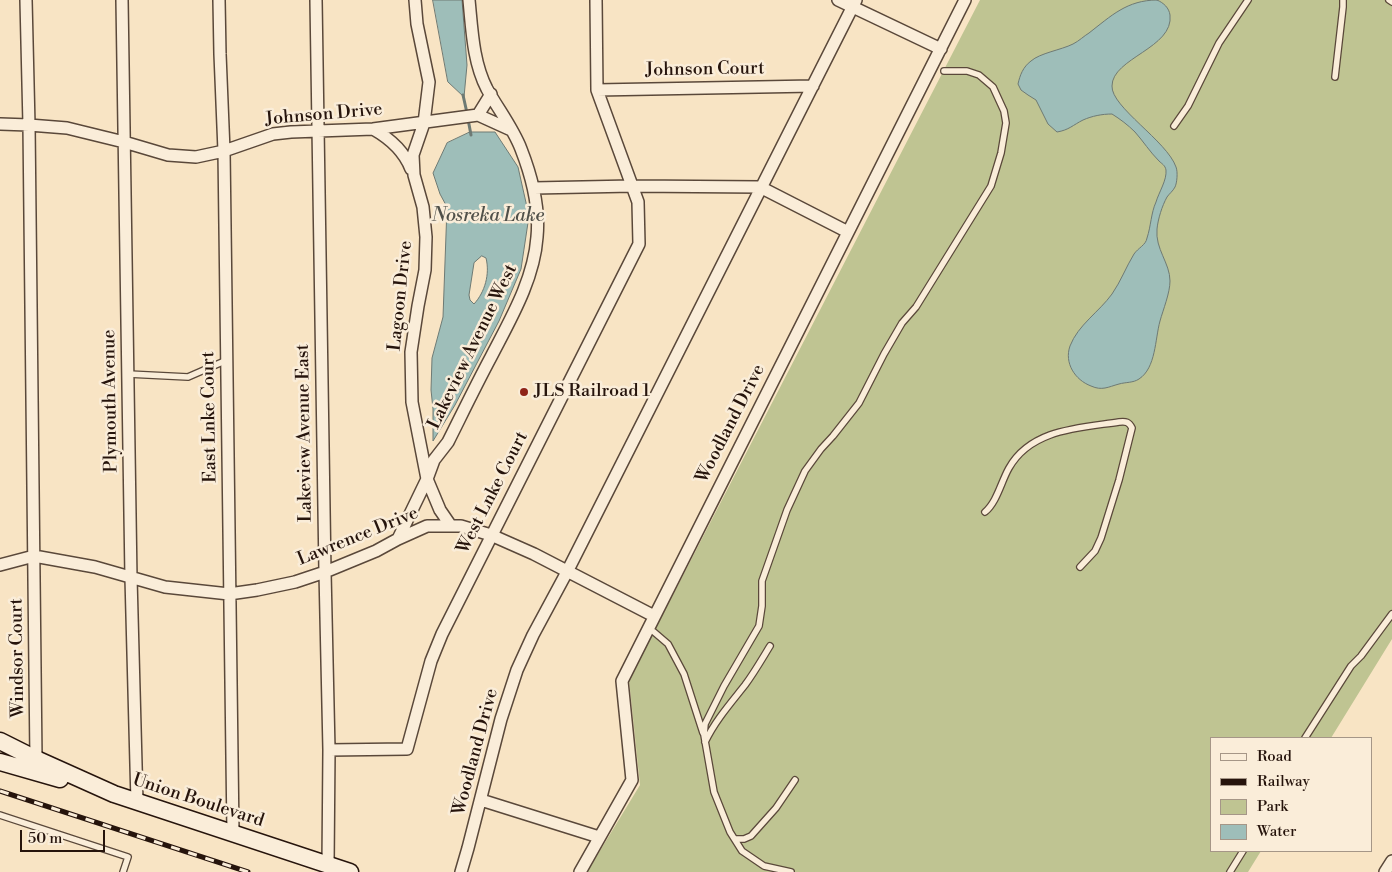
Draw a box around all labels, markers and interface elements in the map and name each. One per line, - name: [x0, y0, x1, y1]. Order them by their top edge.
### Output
- street label: Johnson Court: [645, 58, 765, 82]
- street label: Johnson Drive: [265, 99, 383, 131]
- water label: Nosreka Lake: [432, 205, 544, 227]
- street label: Lagoon Drive: [384, 240, 418, 352]
- street label: Lakeview Avenue West: [424, 261, 522, 433]
- street label: Plymouth Avenue: [99, 329, 123, 473]
- street label: Lakeview Avenue East: [293, 344, 317, 522]
- street label: East Lnke Court: [198, 351, 222, 483]
- street label: Woodland Drive: [692, 361, 770, 487]
- place label: JLS Railroad 1: [534, 381, 650, 403]
- marker: JLS Railroad 1: [518, 386, 530, 398]
- street label: West Lnke Court: [453, 428, 533, 558]
- street label: Lawrence Drive: [294, 503, 422, 571]
- street label: Windsor Court: [6, 598, 30, 718]
- street label: Woodland Drive: [449, 686, 503, 818]
- legend: [1210, 737, 1372, 852]
- text: Road: [1257, 747, 1292, 766]
- street label: Union Boulevard: [129, 770, 267, 832]
- text: Railway: [1257, 772, 1310, 791]
- text: Park: [1257, 797, 1288, 816]
- scale bar: [22, 820, 108, 852]
- text: Water: [1257, 822, 1296, 841]
- text: 50 m: [28, 829, 62, 848]

